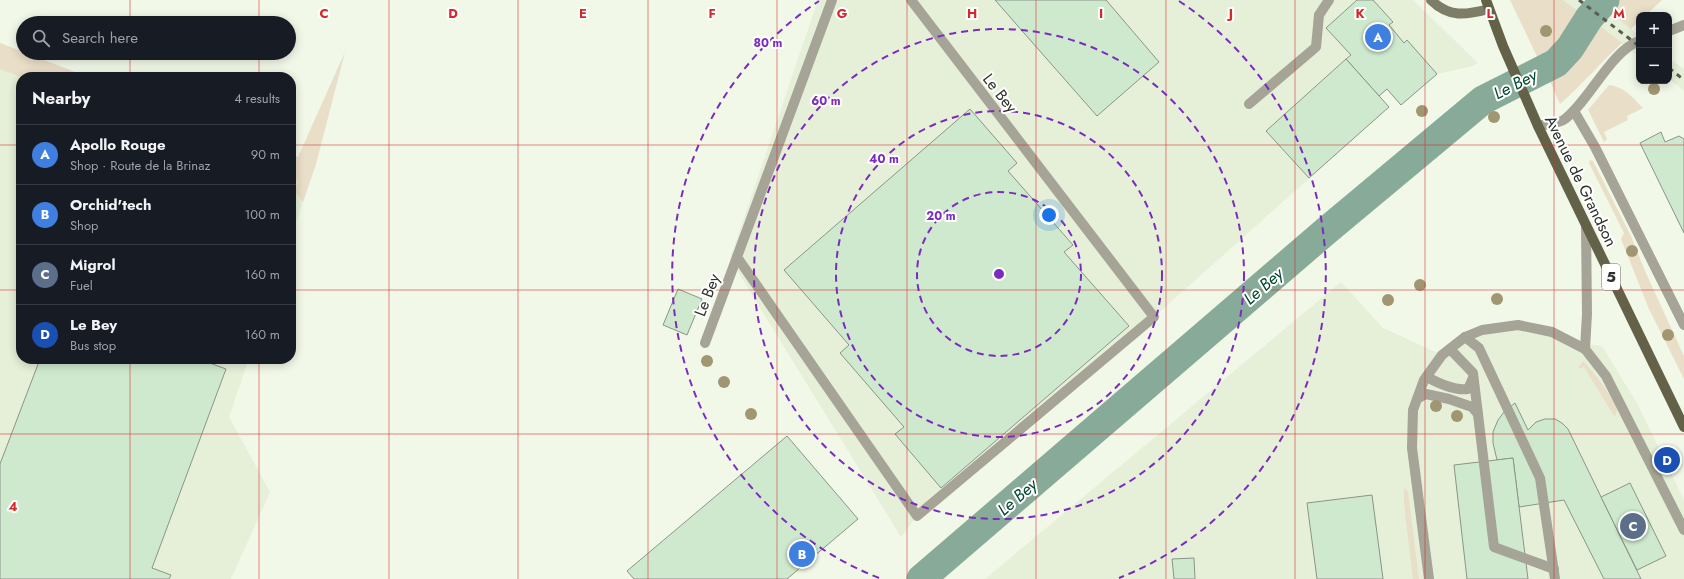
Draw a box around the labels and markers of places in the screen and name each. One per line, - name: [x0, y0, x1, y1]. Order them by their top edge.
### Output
- pin: A: [1365, 22, 1391, 52]
- centre of rings: [992, 267, 1006, 281]
- pin: D: [1654, 445, 1680, 475]
- pin: C: [1620, 511, 1646, 541]
- pin: B: [789, 539, 815, 569]

